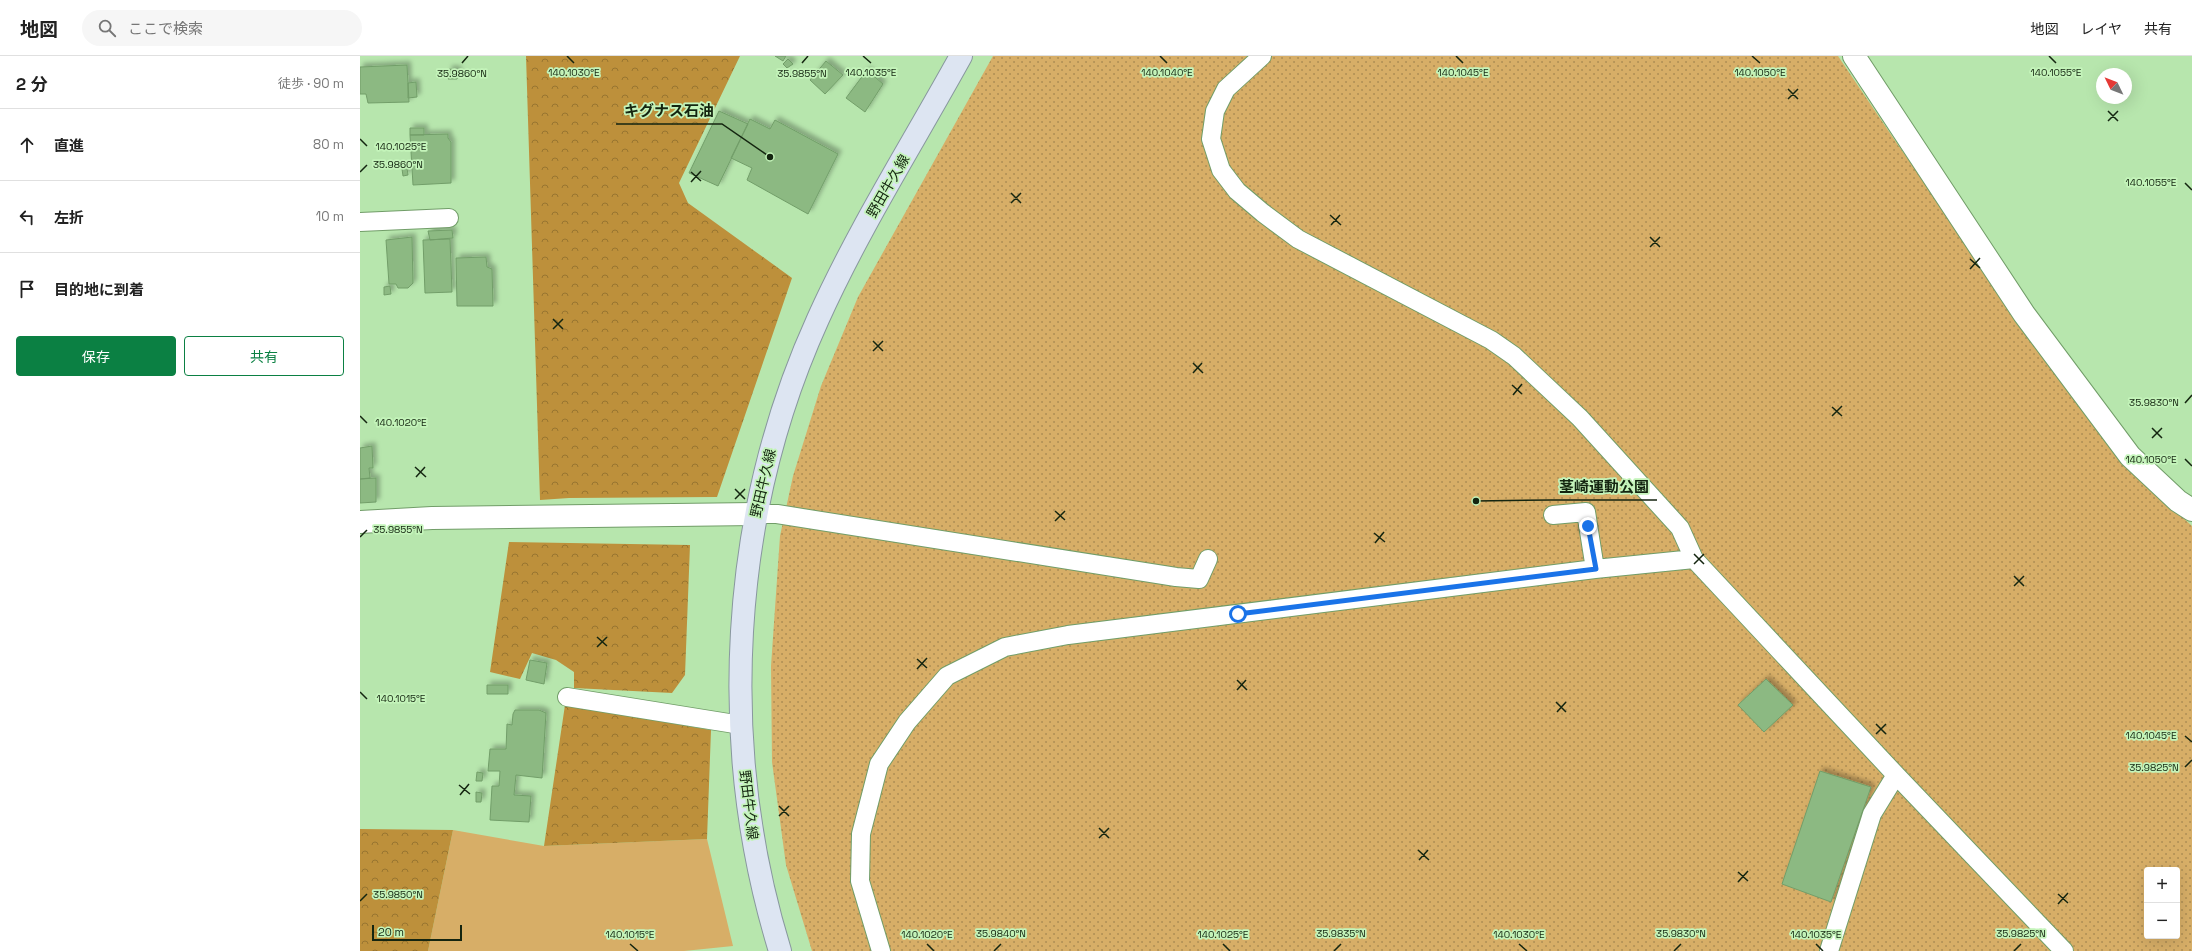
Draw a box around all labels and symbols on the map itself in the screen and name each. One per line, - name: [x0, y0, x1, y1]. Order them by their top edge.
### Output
- text: 140.1030°E: [548, 66, 600, 79]
- text: 140.1035°E: [846, 66, 897, 79]
- text: 140.1040°E: [1141, 66, 1193, 79]
- text: 140.1045°E: [1437, 66, 1489, 79]
- text: 140.1050°E: [1734, 66, 1786, 79]
- text: 140.1055°E: [2031, 66, 2082, 79]
- text: 35.9860°N: [437, 67, 487, 80]
- text: 35.9855°N: [777, 67, 827, 80]
- north arrow: [2096, 68, 2132, 104]
- callout: キグナス石油: [616, 97, 722, 124]
- text: キグナス石油: [624, 101, 714, 120]
- text: 140.1025°E: [376, 140, 427, 153]
- street label: 野田牛久線: [863, 151, 913, 221]
- text: 35.9860°N: [373, 158, 423, 171]
- text: 140.1055°E: [2126, 176, 2177, 189]
- text: 35.9830°N: [2129, 396, 2179, 409]
- text: 140.1020°E: [375, 416, 427, 429]
- street label: 野田牛久線: [746, 447, 780, 519]
- text: 140.1050°E: [2125, 453, 2177, 466]
- callout: 茎崎運動公園: [1551, 473, 1657, 500]
- text: 茎崎運動公園: [1559, 477, 1649, 496]
- route end: [1579, 517, 1597, 535]
- text: 35.9855°N: [373, 523, 423, 536]
- route start: [1229, 605, 1247, 623]
- text: 140.1015°E: [376, 692, 426, 705]
- text: 140.1045°E: [2125, 729, 2177, 742]
- text: 35.9825°N: [2129, 761, 2179, 774]
- street label: 野田牛久線: [736, 769, 762, 841]
- text: 35.9850°N: [373, 888, 423, 901]
- scale bar: [372, 923, 462, 942]
- text: 35.9840°N: [976, 927, 1026, 940]
- text: 35.9835°N: [1316, 927, 1366, 940]
- text: 35.9830°N: [1656, 927, 1706, 940]
- text: 35.9825°N: [1996, 927, 2046, 940]
- text: 140.1015°E: [605, 928, 655, 941]
- text: 140.1020°E: [901, 928, 953, 941]
- text: 140.1025°E: [1198, 928, 1249, 941]
- text: 140.1030°E: [1493, 928, 1545, 941]
- text: 140.1035°E: [1791, 928, 1842, 941]

